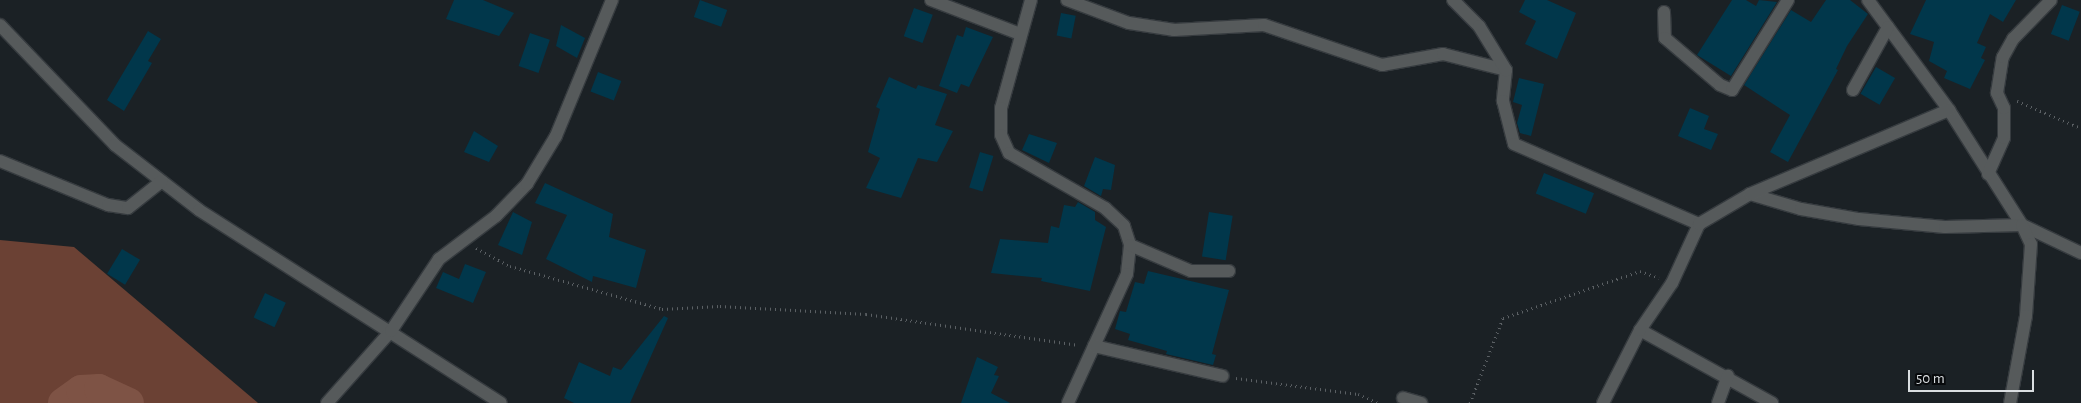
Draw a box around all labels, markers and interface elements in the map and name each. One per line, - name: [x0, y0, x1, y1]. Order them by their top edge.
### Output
- scale bar: [1911, 360, 2037, 392]
- text: 50 m: [1916, 371, 1945, 386]

